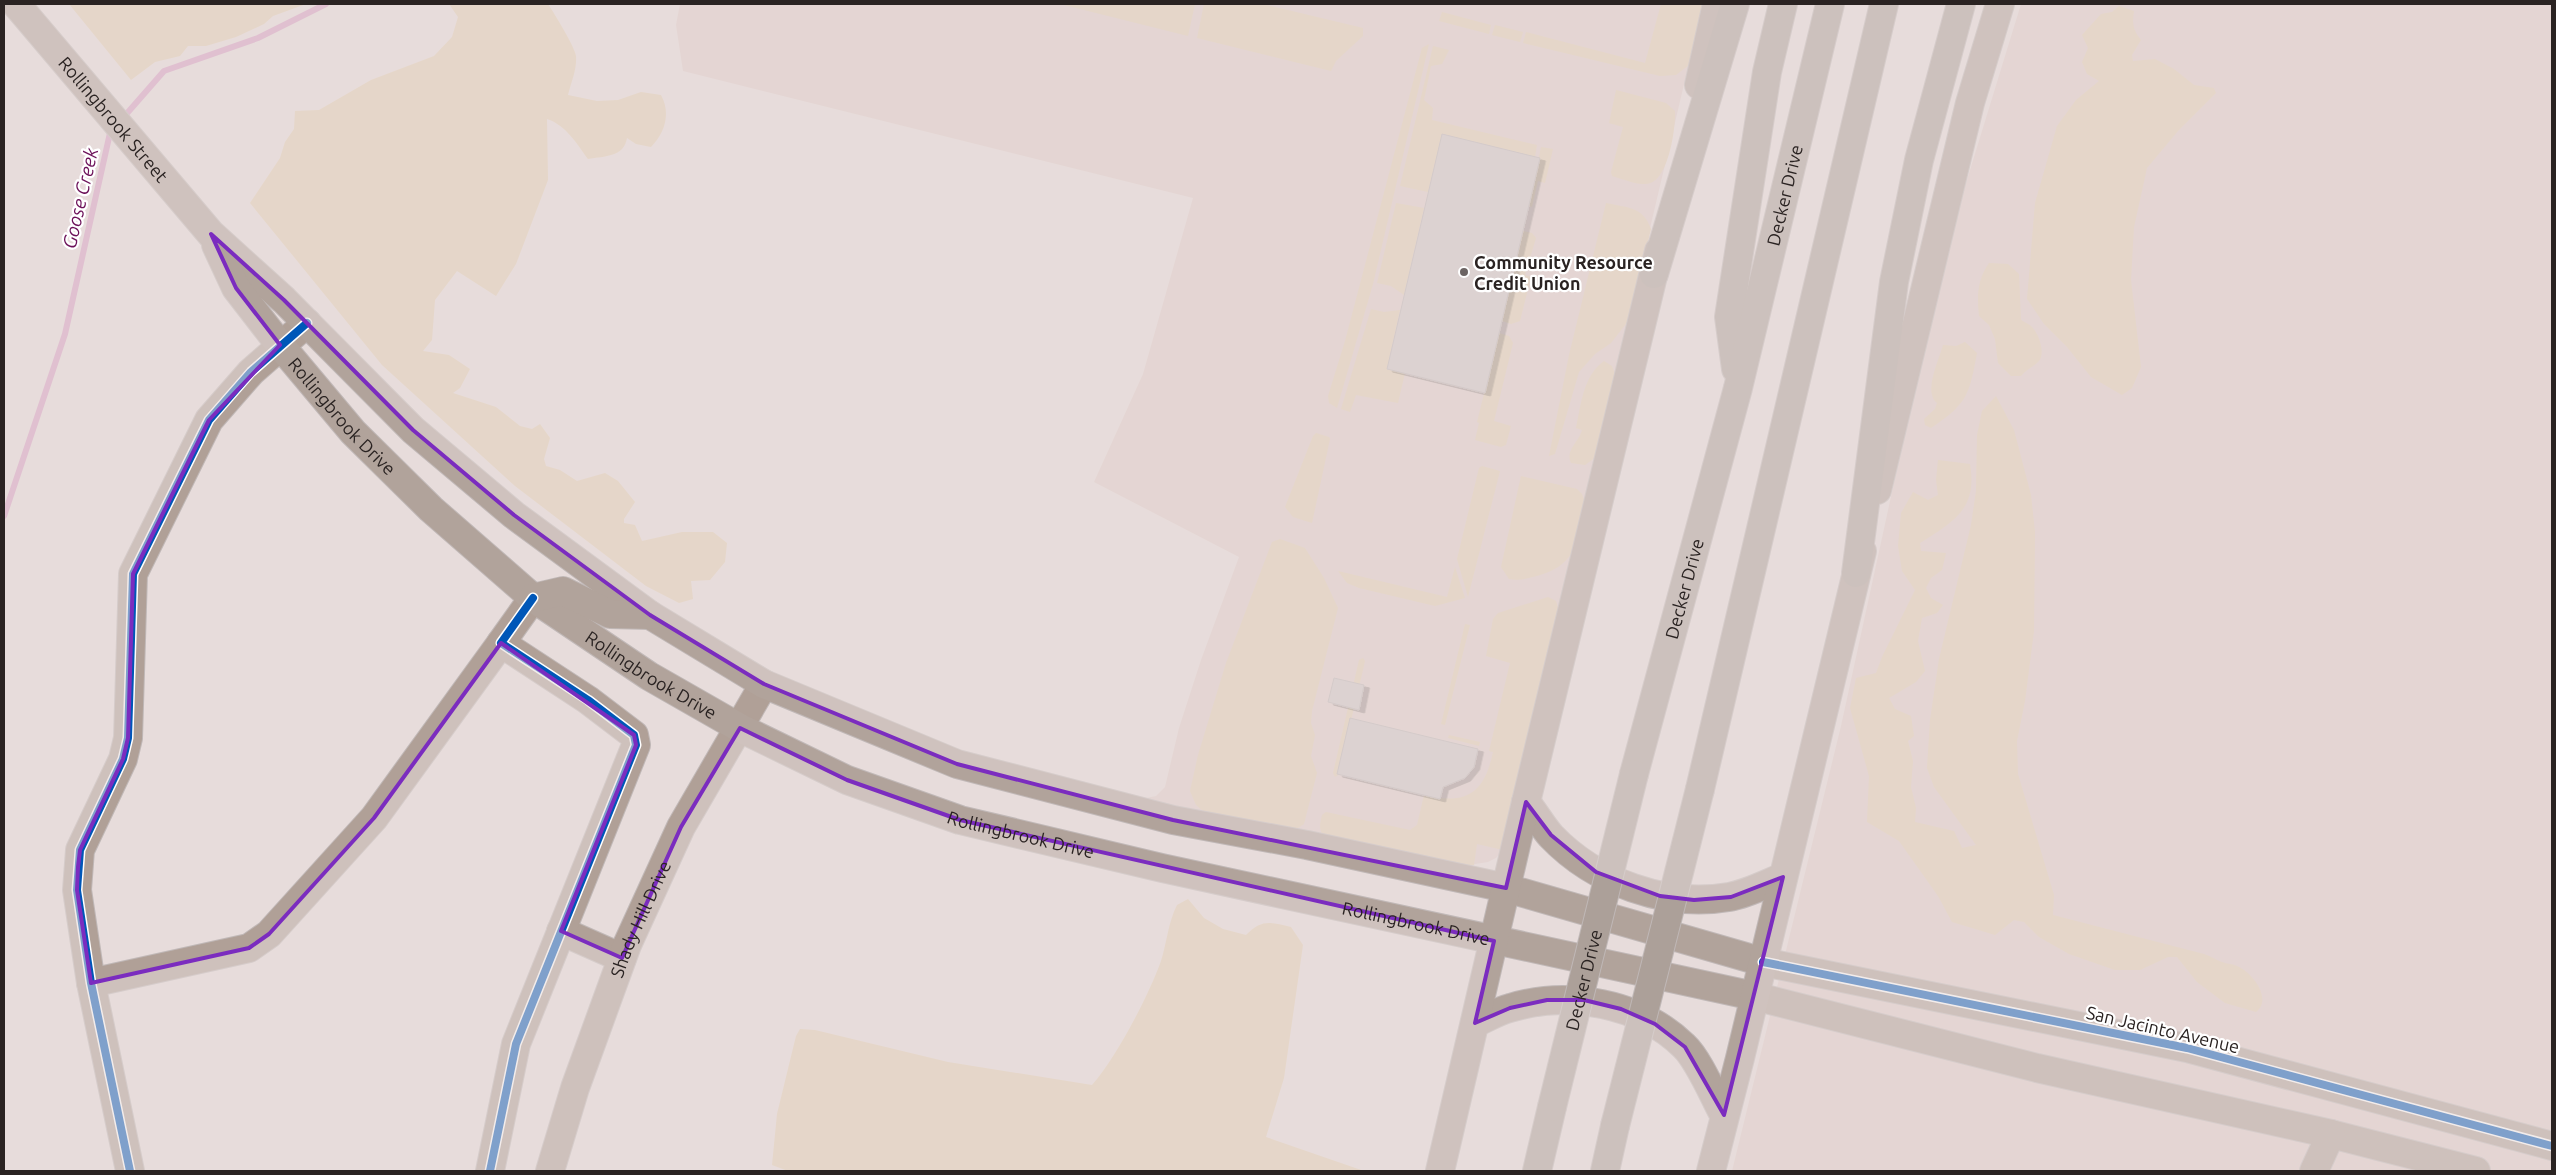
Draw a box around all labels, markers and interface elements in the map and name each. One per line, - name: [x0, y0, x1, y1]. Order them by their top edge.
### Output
- street label: Rollingbrook Street: [55, 52, 172, 186]
- street label: Decker Drive: [1762, 143, 1806, 248]
- water label: Goose Creek: [58, 145, 102, 251]
- place label: Community Resource Credit Union: [1474, 252, 1653, 293]
- marker: Community Resource Credit Union: [1458, 266, 1470, 278]
- street label: Rollingbrook Drive: [285, 353, 400, 479]
- street label: Decker Drive: [1661, 536, 1707, 641]
- street label: Rollingbrook Drive: [582, 626, 720, 723]
- street label: Rollingbrook Drive: [945, 806, 1096, 862]
- street label: Shady Hill Drive: [606, 857, 674, 980]
- street label: Rollingbrook Drive: [1340, 897, 1492, 949]
- street label: Decker Drive: [1561, 927, 1605, 1032]
- street label: San Jacinto Avenue: [2084, 1002, 2242, 1056]

